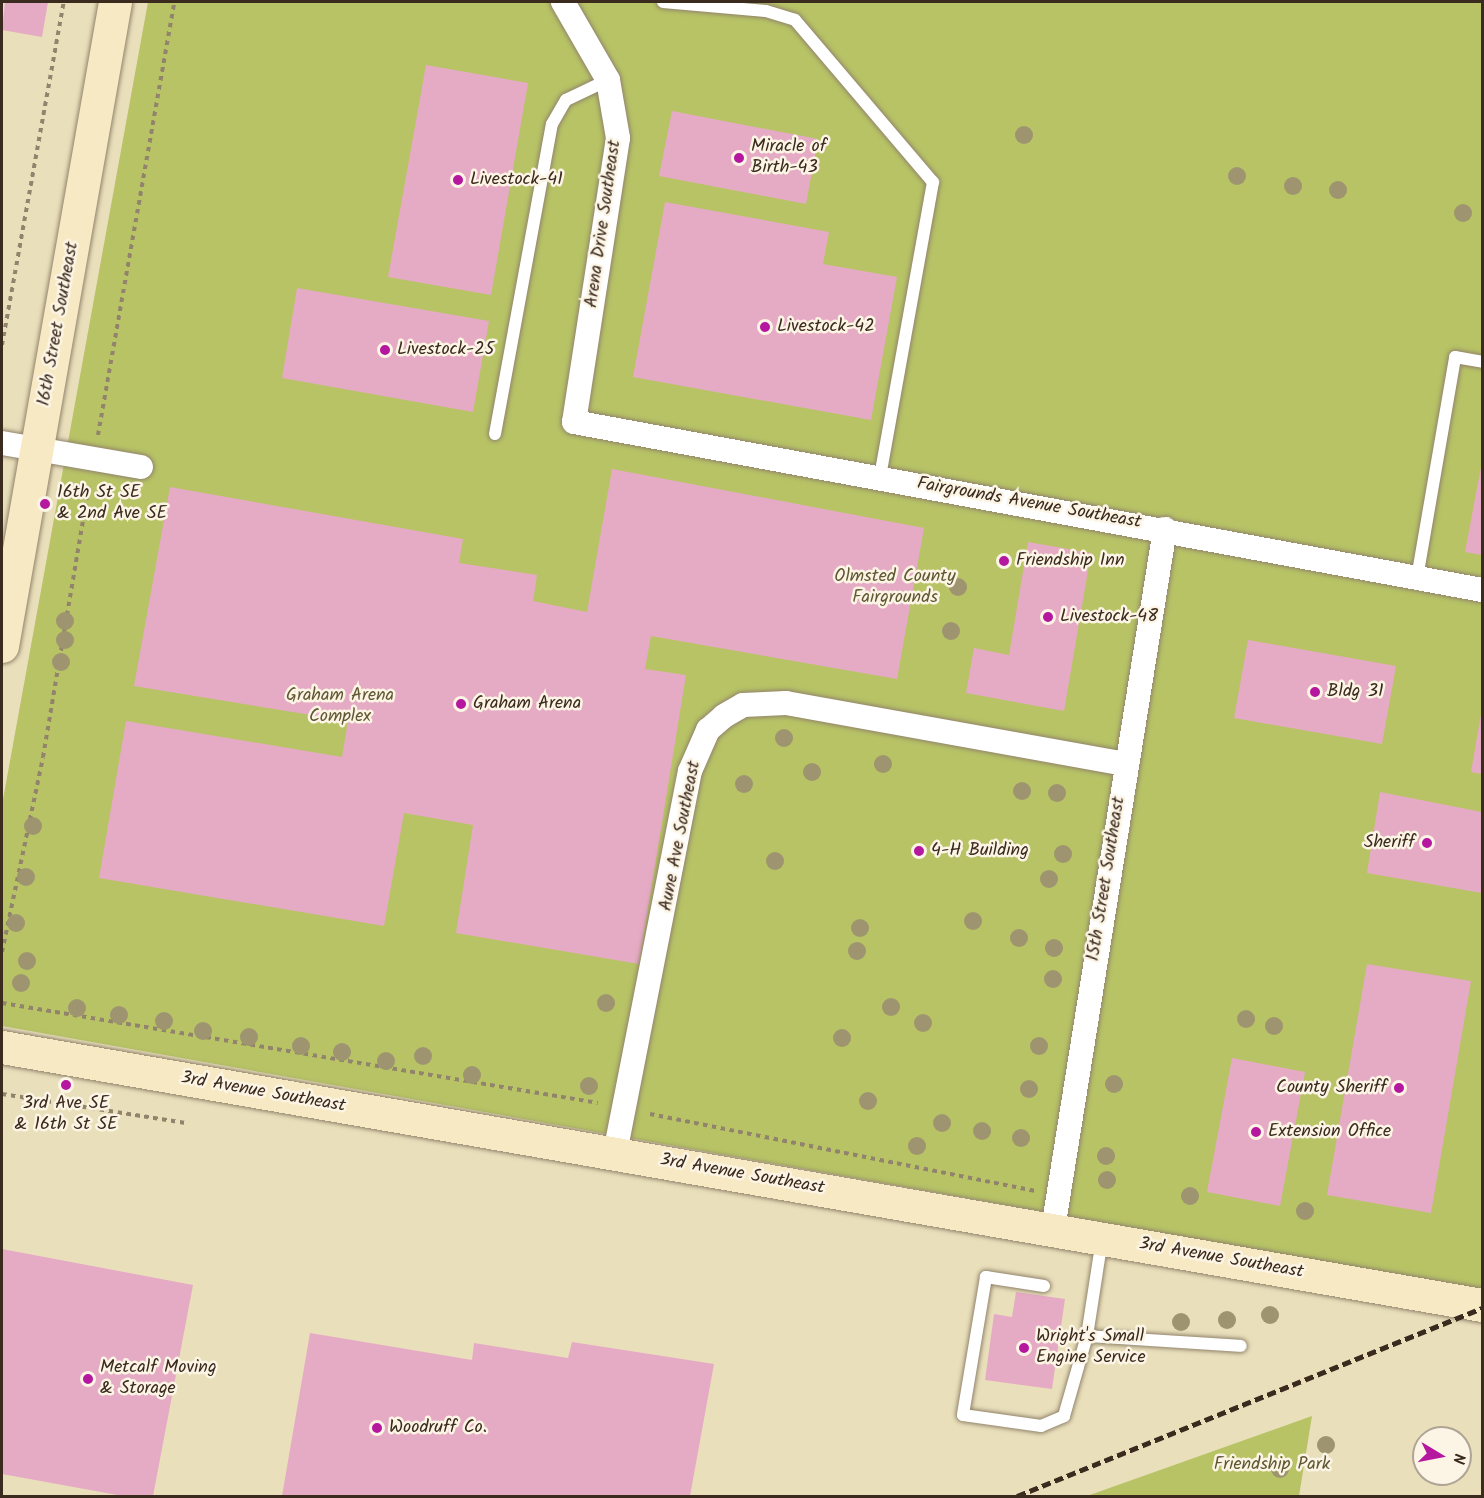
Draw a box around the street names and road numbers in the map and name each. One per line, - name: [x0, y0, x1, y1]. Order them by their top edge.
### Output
- street label: Arena Drive Southeast: [582, 139, 626, 309]
- street label: 16th Street Southeast: [34, 240, 84, 408]
- street label: Fairgrounds Avenue Southeast: [915, 474, 1143, 534]
- street label: Aune Ave Southeast: [656, 759, 706, 913]
- street label: 15th Street Southeast: [1083, 795, 1131, 963]
- street label: 3rd Avenue Southeast: [179, 1068, 347, 1118]
- street label: 3rd Avenue Southeast: [658, 1150, 826, 1200]
- street label: 3rd Avenue Southeast: [1137, 1234, 1305, 1284]

